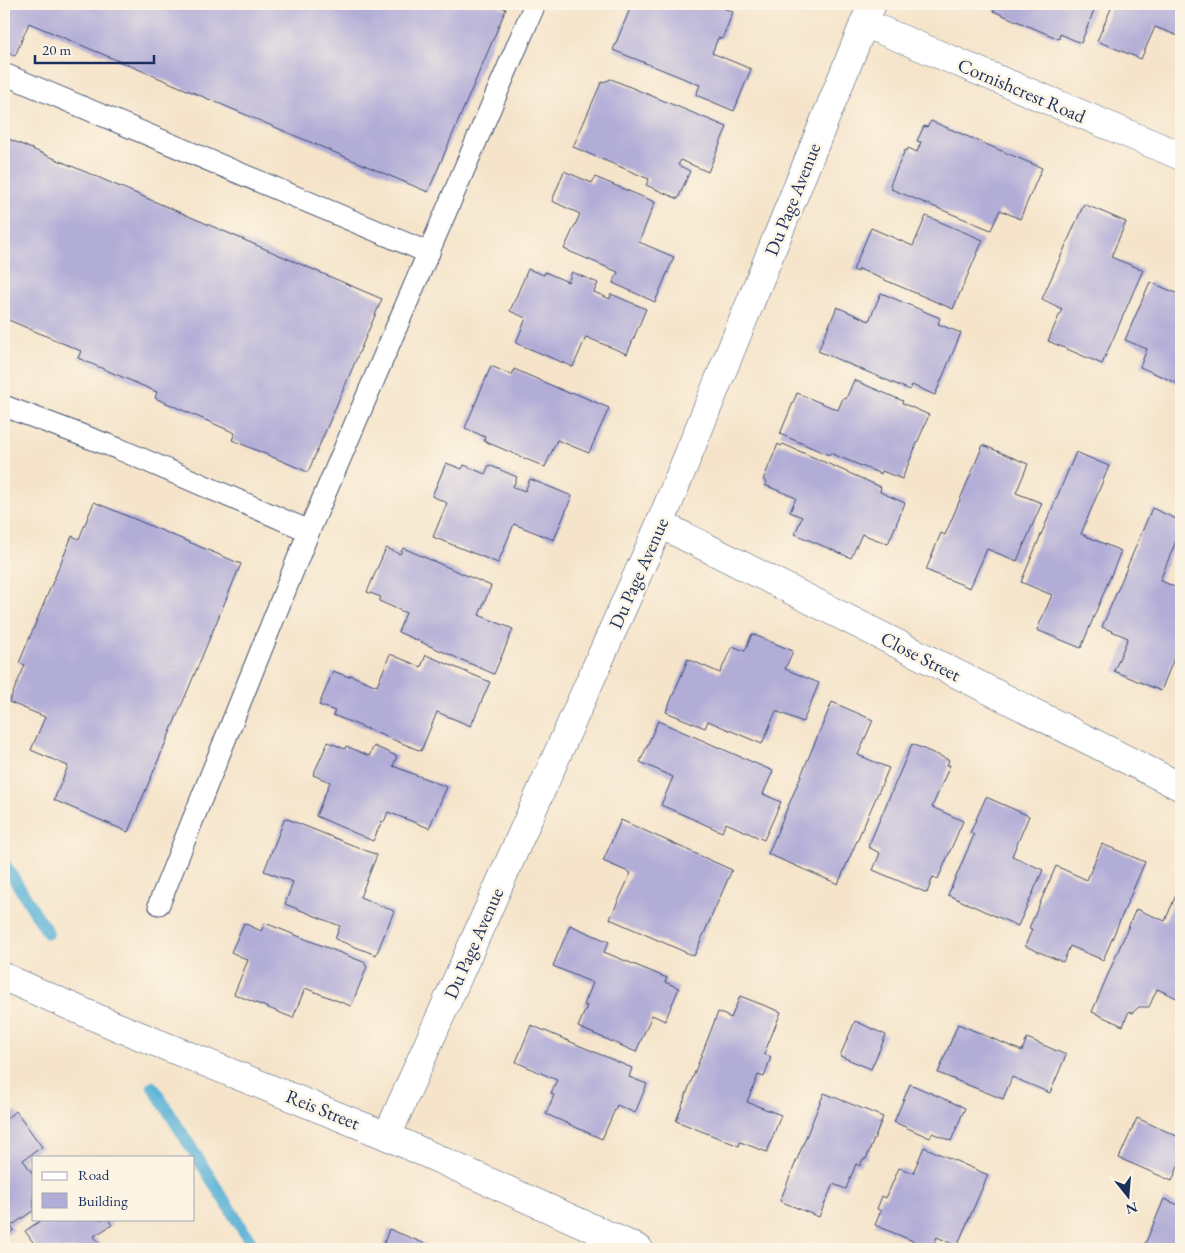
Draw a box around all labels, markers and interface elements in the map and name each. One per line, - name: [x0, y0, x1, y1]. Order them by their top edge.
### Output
- scale bar: [35, 32, 154, 64]
- text: 20 m: [42, 40, 71, 59]
- street label: Cornishcrest Road: [954, 52, 1090, 129]
- street label: Du Page Avenue: [759, 139, 826, 259]
- street label: Du Page Avenue: [603, 514, 674, 633]
- street label: Close Street: [877, 626, 965, 687]
- street label: Du Page Avenue: [438, 884, 509, 1003]
- street label: Reis Street: [282, 1083, 363, 1136]
- legend: [32, 1156, 195, 1220]
- text: Road: [78, 1165, 110, 1184]
- north arrow: [1102, 1170, 1152, 1220]
- text: Building: [78, 1191, 128, 1210]
- text: N: [1123, 1198, 1140, 1219]

